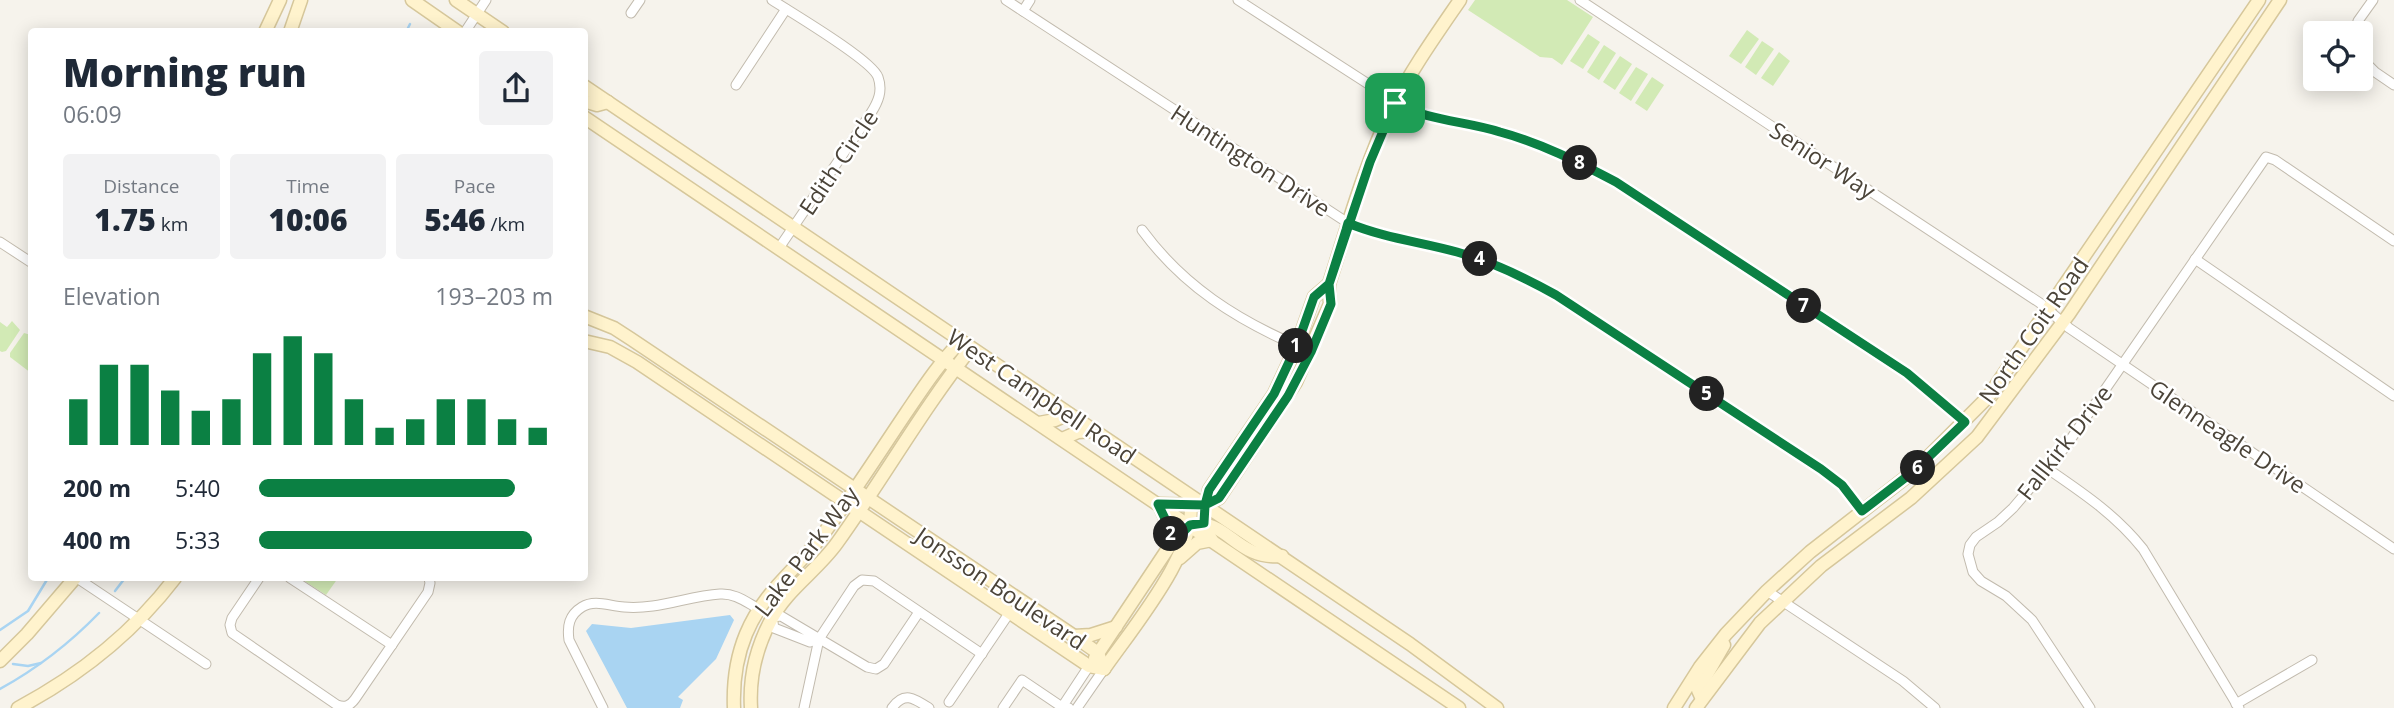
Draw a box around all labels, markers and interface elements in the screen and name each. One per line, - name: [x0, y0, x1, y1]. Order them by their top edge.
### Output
- map controls: [2303, 21, 2373, 91]
- button: locate: [2303, 21, 2373, 91]
- text: Morning run: [63, 46, 307, 98]
- button: share: [479, 51, 553, 125]
- pin: [1365, 73, 1425, 133]
- icon: arrive: [1376, 84, 1414, 122]
- street label: Huntington Drive: [1165, 96, 1337, 224]
- text: 06:09: [63, 98, 122, 130]
- street label: Edith Circle: [791, 103, 885, 221]
- street label: Senior Way: [1764, 114, 1883, 206]
- pin: 8: [1562, 146, 1598, 180]
- text: 8: [1574, 149, 1585, 175]
- text: Distance: [103, 173, 180, 199]
- text: Time: [286, 173, 330, 199]
- text: Pace: [454, 173, 496, 199]
- text: 1.75: [94, 199, 156, 240]
- text: 10:06: [269, 199, 347, 240]
- text: 5:46: [424, 199, 486, 240]
- text: km: [156, 211, 188, 237]
- text: /km: [486, 211, 525, 237]
- pin: 4: [1462, 242, 1498, 276]
- text: 4: [1474, 245, 1485, 271]
- street label: North Coit Road: [1971, 250, 2095, 410]
- text: Elevation: [63, 280, 161, 312]
- text: 193–203 m: [435, 280, 553, 312]
- pin: 7: [1786, 288, 1822, 324]
- text: 7: [1798, 292, 1809, 318]
- street label: West Campbell Road: [941, 321, 1143, 471]
- pin: 1: [1278, 328, 1314, 364]
- text: 1: [1290, 332, 1301, 358]
- street label: Glenneagle Drive: [2143, 372, 2313, 500]
- pin: 5: [1690, 376, 1724, 412]
- street label: Fallkirk Drive: [2009, 378, 2119, 506]
- text: 5: [1701, 380, 1712, 406]
- pin: 6: [1900, 450, 1936, 486]
- text: 6: [1912, 454, 1923, 480]
- text: 200 m: [63, 472, 131, 504]
- text: 5:40: [175, 472, 221, 504]
- street label: Lake Park Way: [746, 479, 866, 623]
- pin: 2: [1154, 516, 1188, 552]
- street label: Jonsson Boulevard: [908, 518, 1093, 657]
- text: 2: [1165, 520, 1176, 546]
- text: 400 m: [63, 524, 131, 556]
- text: 5:33: [175, 524, 221, 556]

